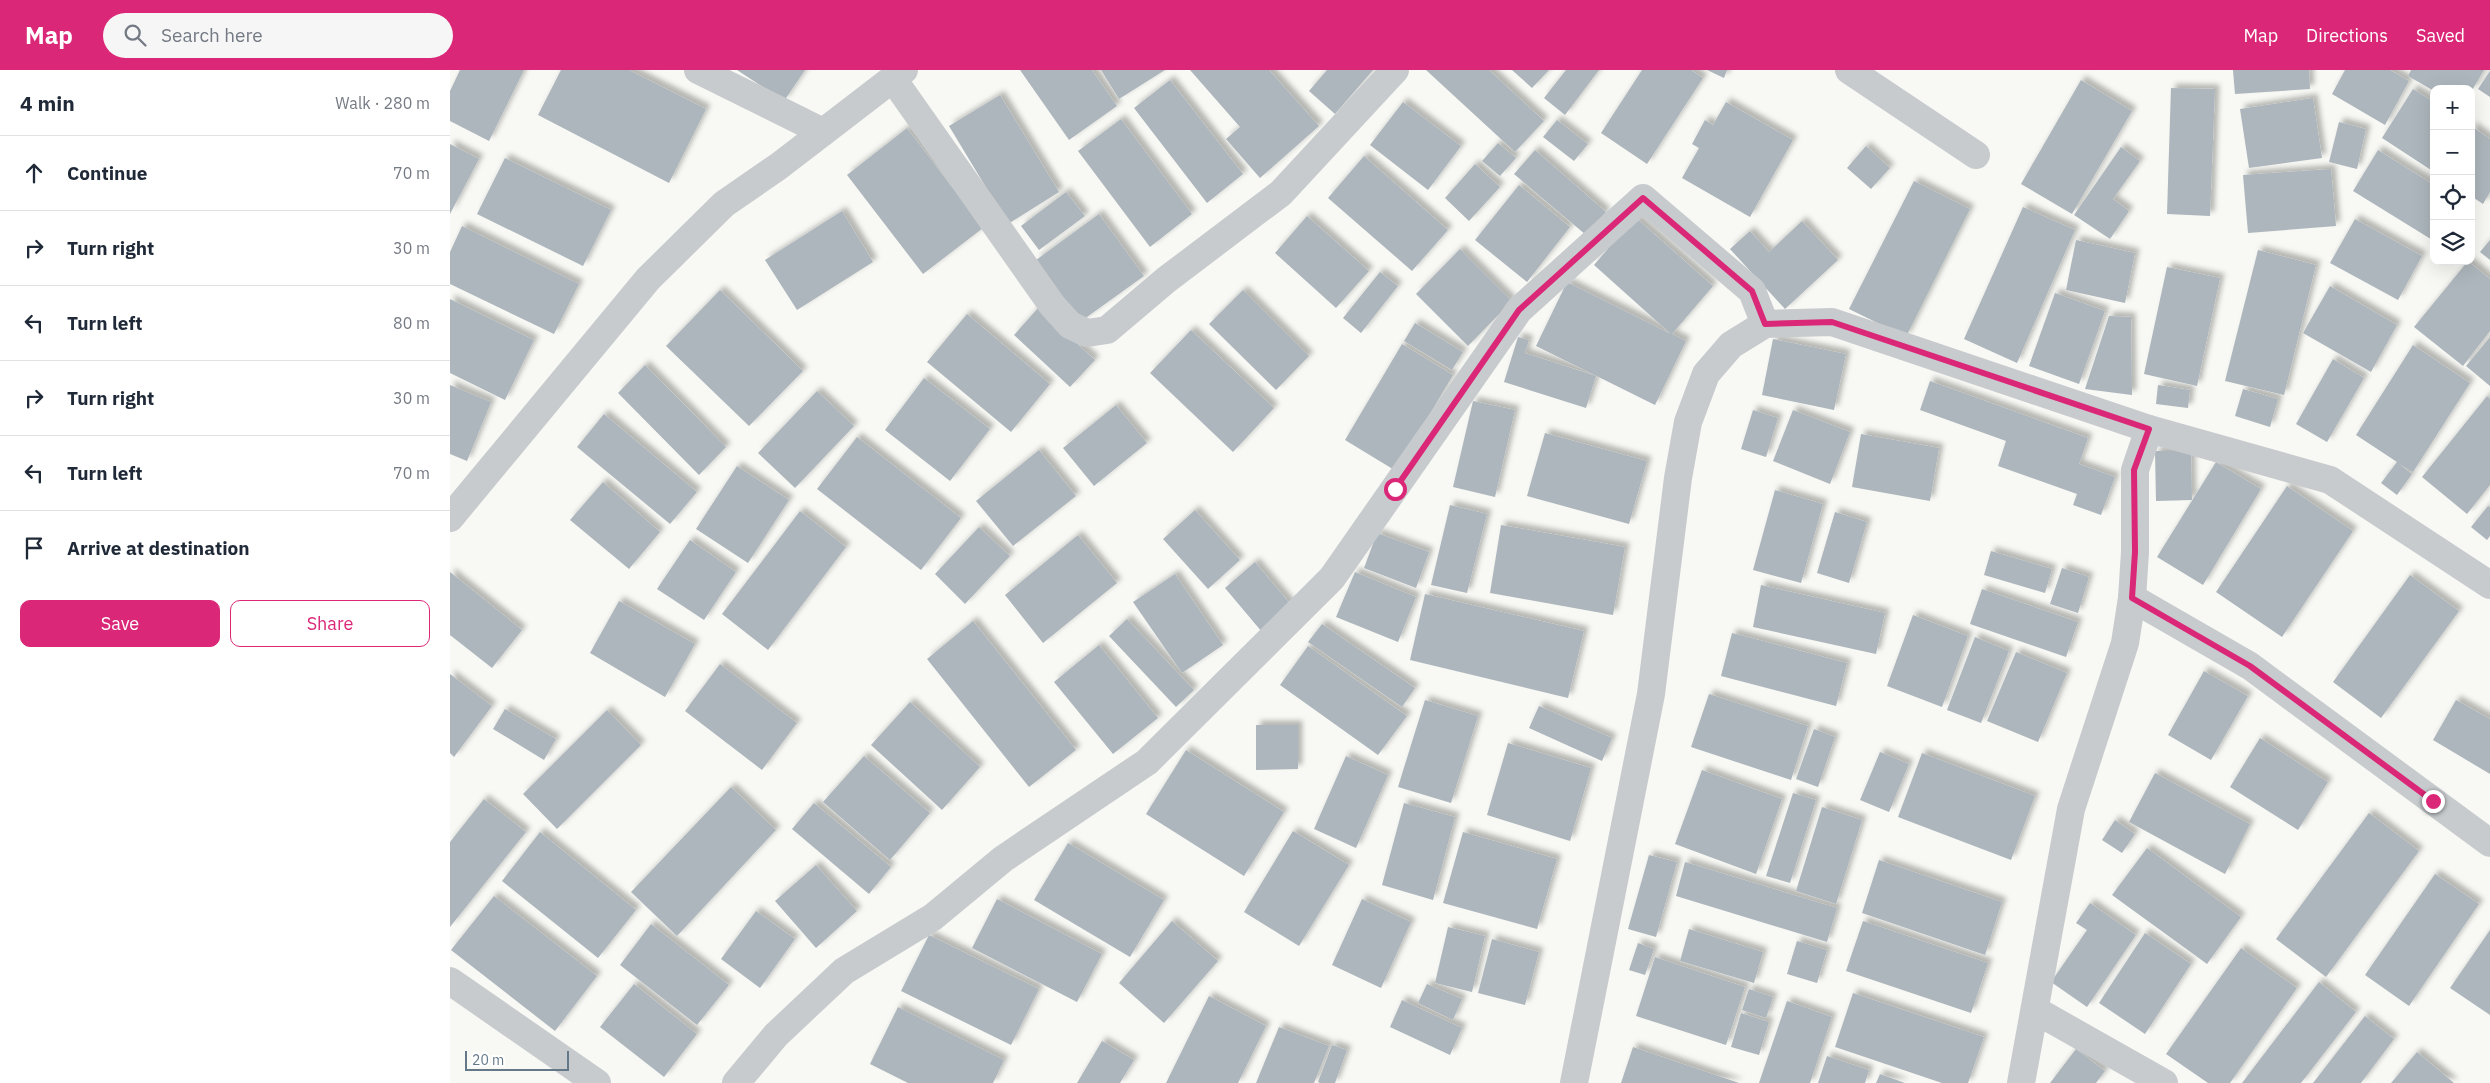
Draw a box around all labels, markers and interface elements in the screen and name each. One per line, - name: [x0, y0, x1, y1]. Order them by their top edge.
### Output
- search box: [103, 13, 453, 58]
- text: Map: [25, 19, 73, 51]
- icon: search: [121, 21, 149, 49]
- text: Search here: [161, 23, 263, 47]
- text: Map: [2243, 24, 2278, 47]
- text: Directions: [2306, 24, 2388, 47]
- text: Saved: [2416, 24, 2465, 47]
- map controls: [2430, 85, 2475, 265]
- button: +: [2430, 85, 2475, 130]
- text: 4 min: [20, 89, 75, 117]
- text: Walk · 280 m: [335, 93, 430, 113]
- button: −: [2430, 130, 2475, 175]
- icon: ahead: [20, 159, 48, 187]
- text: Continue: [67, 161, 147, 185]
- text: 70 m: [393, 163, 430, 183]
- button: locate: [2430, 175, 2475, 220]
- button: layers: [2430, 220, 2475, 265]
- icon: right: [20, 234, 48, 262]
- text: Turn right: [67, 236, 154, 260]
- text: 30 m: [393, 238, 430, 258]
- icon: left: [20, 309, 48, 337]
- text: Turn left: [67, 311, 143, 335]
- text: 80 m: [393, 313, 430, 333]
- icon: right: [20, 384, 48, 412]
- text: Turn right: [67, 386, 154, 410]
- text: 30 m: [393, 388, 430, 408]
- icon: left: [20, 459, 48, 487]
- text: Turn left: [67, 461, 143, 485]
- text: 70 m: [393, 463, 430, 483]
- route start: [1384, 478, 1407, 501]
- icon: arrive: [20, 534, 48, 562]
- text: Arrive at destination: [67, 536, 250, 560]
- button: Save: [20, 600, 220, 647]
- button: Share: [230, 600, 430, 647]
- route end: [2422, 790, 2445, 813]
- scale bar: [465, 1048, 569, 1071]
- text: 20 m: [472, 1051, 504, 1069]

